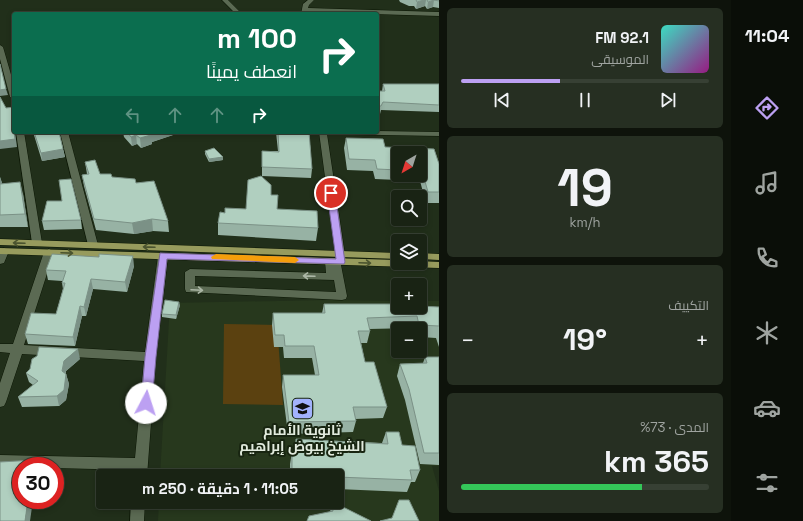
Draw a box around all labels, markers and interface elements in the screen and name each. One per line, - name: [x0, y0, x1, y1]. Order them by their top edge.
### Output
- text: 100 m: [217, 20, 297, 56]
- text: 11:04: [745, 24, 789, 47]
- icon: right: [311, 28, 363, 80]
- text: 92.1 FM: [595, 28, 649, 47]
- text: الموسيقى: [591, 51, 649, 68]
- text: انعطف يمينًا: [206, 60, 297, 83]
- icon: previous: [491, 89, 513, 111]
- icon: pause: [574, 89, 596, 111]
- icon: next: [657, 89, 679, 111]
- icon: directions: [753, 94, 781, 122]
- icon: left: [122, 104, 144, 126]
- icon: ahead: [164, 104, 186, 126]
- icon: ahead: [206, 104, 228, 126]
- icon: right: [248, 104, 270, 126]
- north arrow: [391, 146, 427, 182]
- map controls: [391, 146, 427, 358]
- text: 19: [557, 155, 613, 221]
- icon: music: [753, 169, 781, 197]
- pin: [314, 176, 348, 210]
- icon: arrive: [320, 182, 342, 204]
- button: search: [391, 190, 427, 226]
- text: km/h: [570, 214, 600, 231]
- button: layers: [391, 234, 427, 270]
- one-way arrow: [13, 239, 26, 247]
- one-way arrow: [143, 243, 156, 251]
- icon: phone: [753, 244, 781, 272]
- one-way arrow: [60, 249, 73, 257]
- one-way arrow: [358, 259, 371, 266]
- one-way arrow: [303, 273, 316, 280]
- button: +: [391, 278, 427, 314]
- one-way arrow: [190, 286, 203, 293]
- text: التكييف: [668, 297, 709, 314]
- icon: climate: [753, 319, 781, 347]
- text: 19°: [563, 320, 607, 359]
- button: −: [391, 322, 427, 358]
- text: −: [461, 326, 475, 354]
- text: +: [695, 326, 709, 354]
- position arrow: [125, 382, 167, 424]
- icon: car: [753, 394, 781, 422]
- school or university icon: ثانوية الأمام الشيخ بيوض إبراهيم: [289, 395, 315, 421]
- text: المدى · 73%: [640, 419, 709, 436]
- place label: ثانوية الأمام الشيخ بيوض إبراهيم: [239, 421, 365, 456]
- text: 365 km: [604, 442, 709, 481]
- speed limit sign: 30: [12, 457, 64, 509]
- icon: filters: [753, 469, 781, 497]
- text: 11:05 · 1 دقيقة · 250 m: [142, 479, 298, 498]

